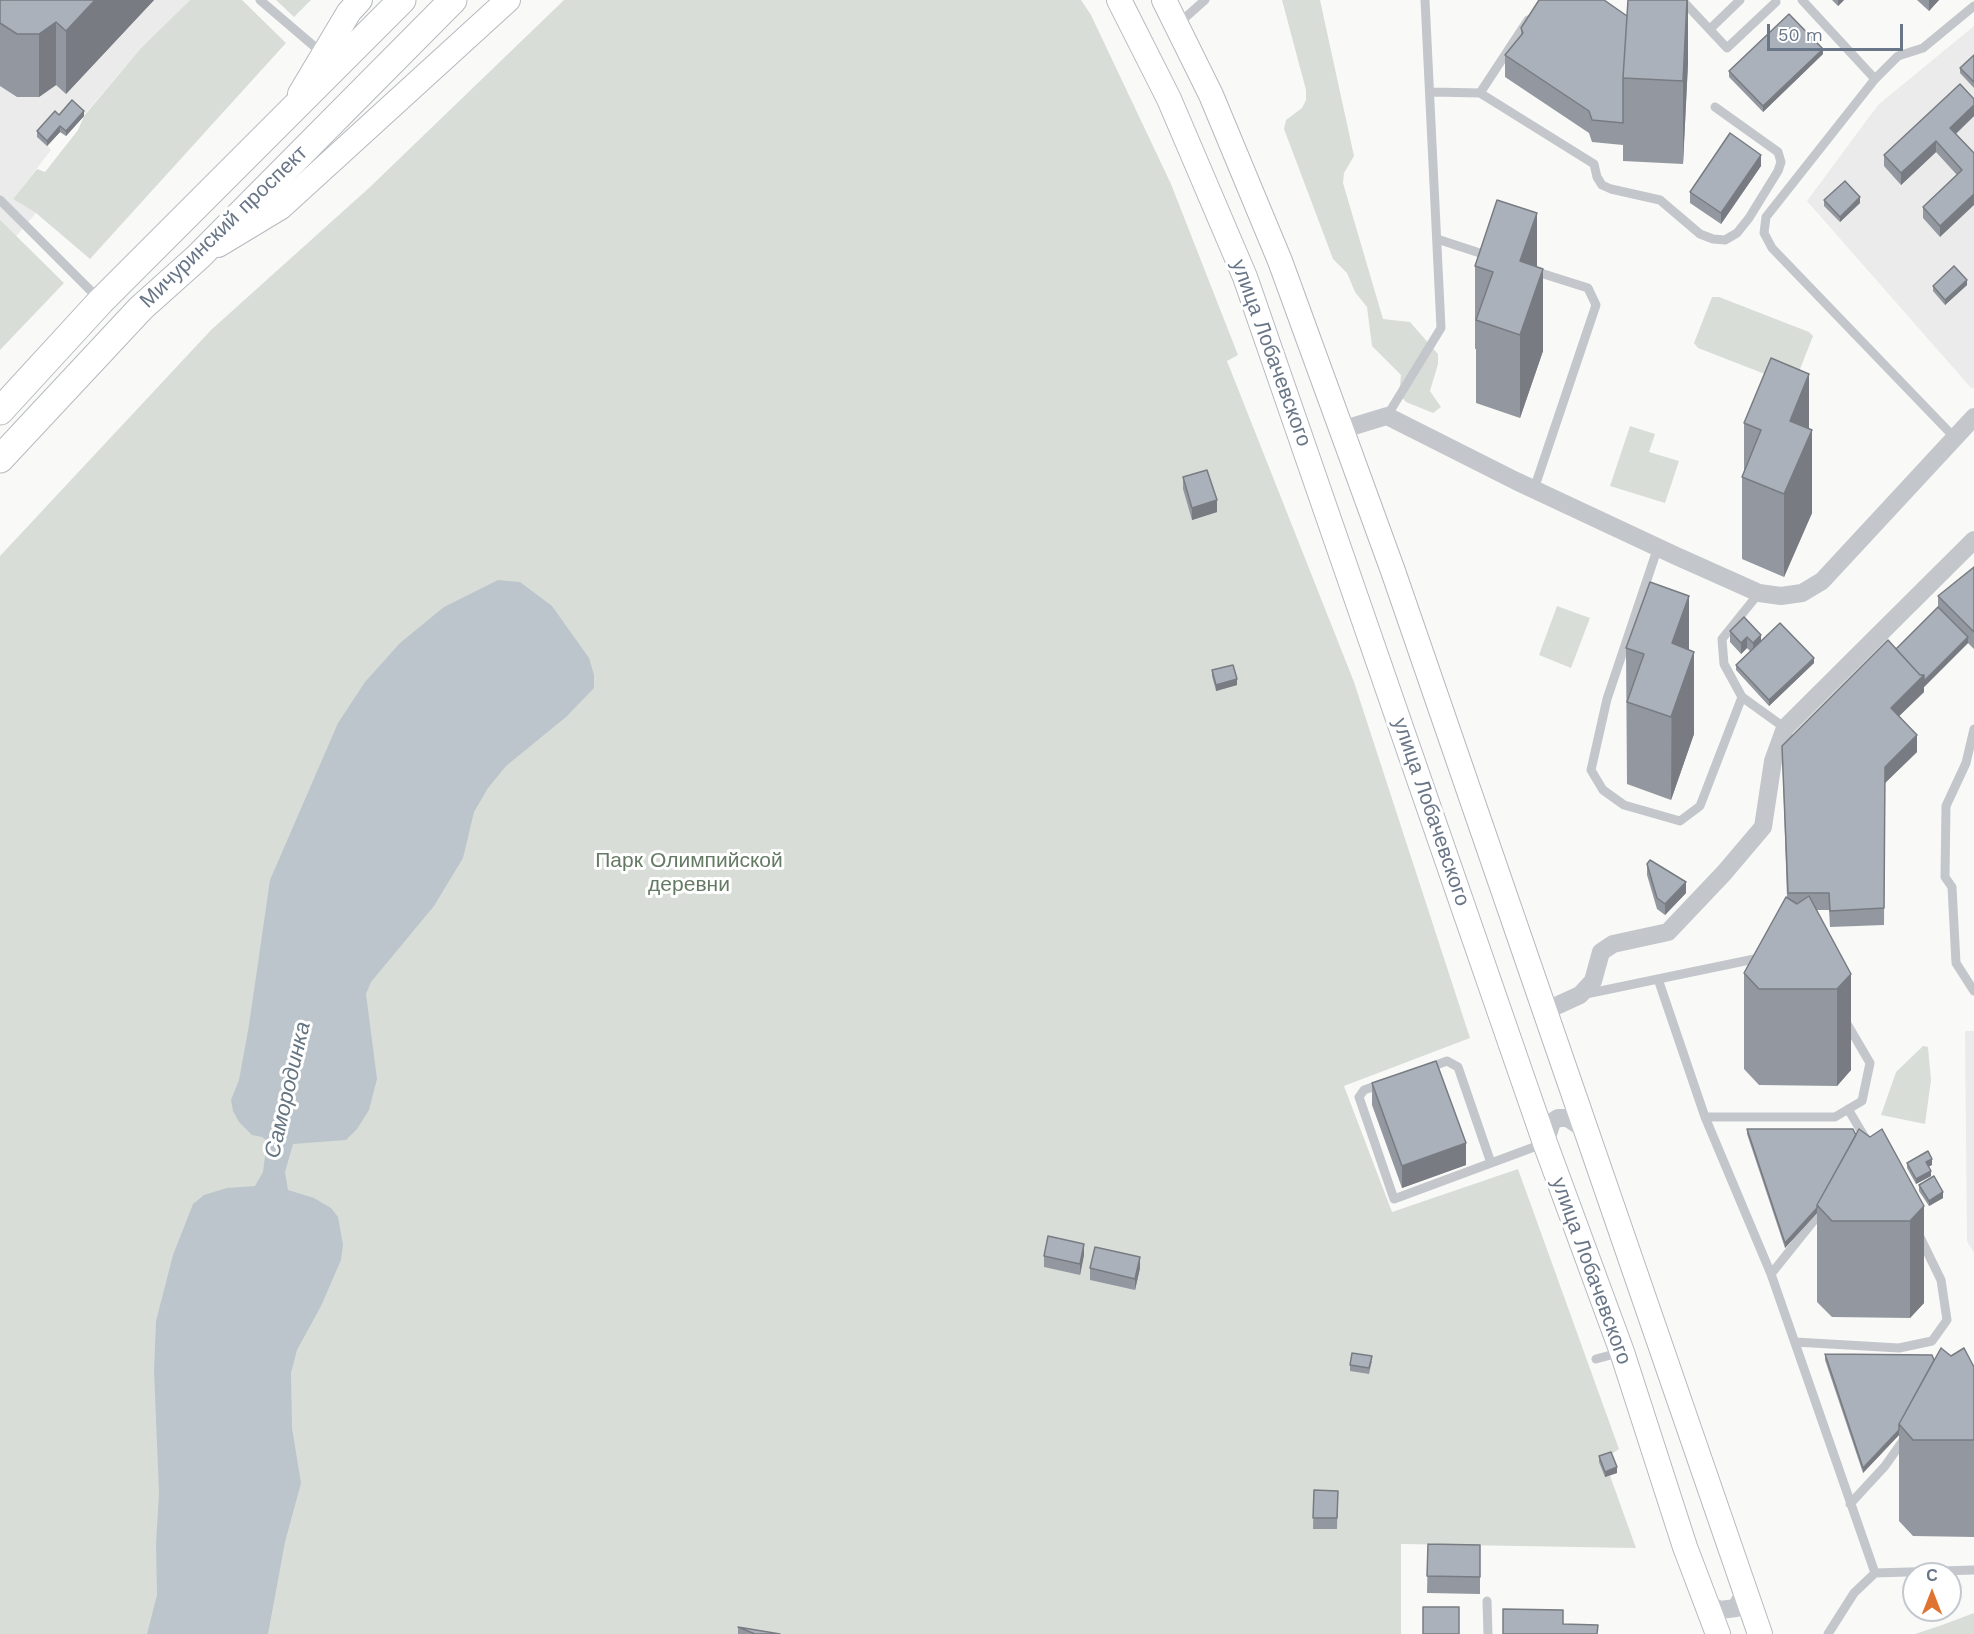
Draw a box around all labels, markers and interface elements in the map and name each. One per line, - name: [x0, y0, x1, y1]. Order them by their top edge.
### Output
- scale bar: [1770, 12, 1906, 50]
- text: 50 m: [1778, 24, 1823, 45]
- street label: Мичуринский проспект: [135, 140, 313, 314]
- street label: улица Лобачевского: [1225, 256, 1317, 450]
- street label: улица Лобачевского: [1387, 715, 1475, 909]
- park label: Парк Олимпийской деревни: [595, 848, 783, 898]
- water label: Самородинка: [259, 1019, 317, 1161]
- street label: улица Лобачевского: [1545, 1174, 1637, 1368]
- north arrow: [1902, 1562, 1962, 1622]
- text: С: [1926, 1566, 1938, 1585]

